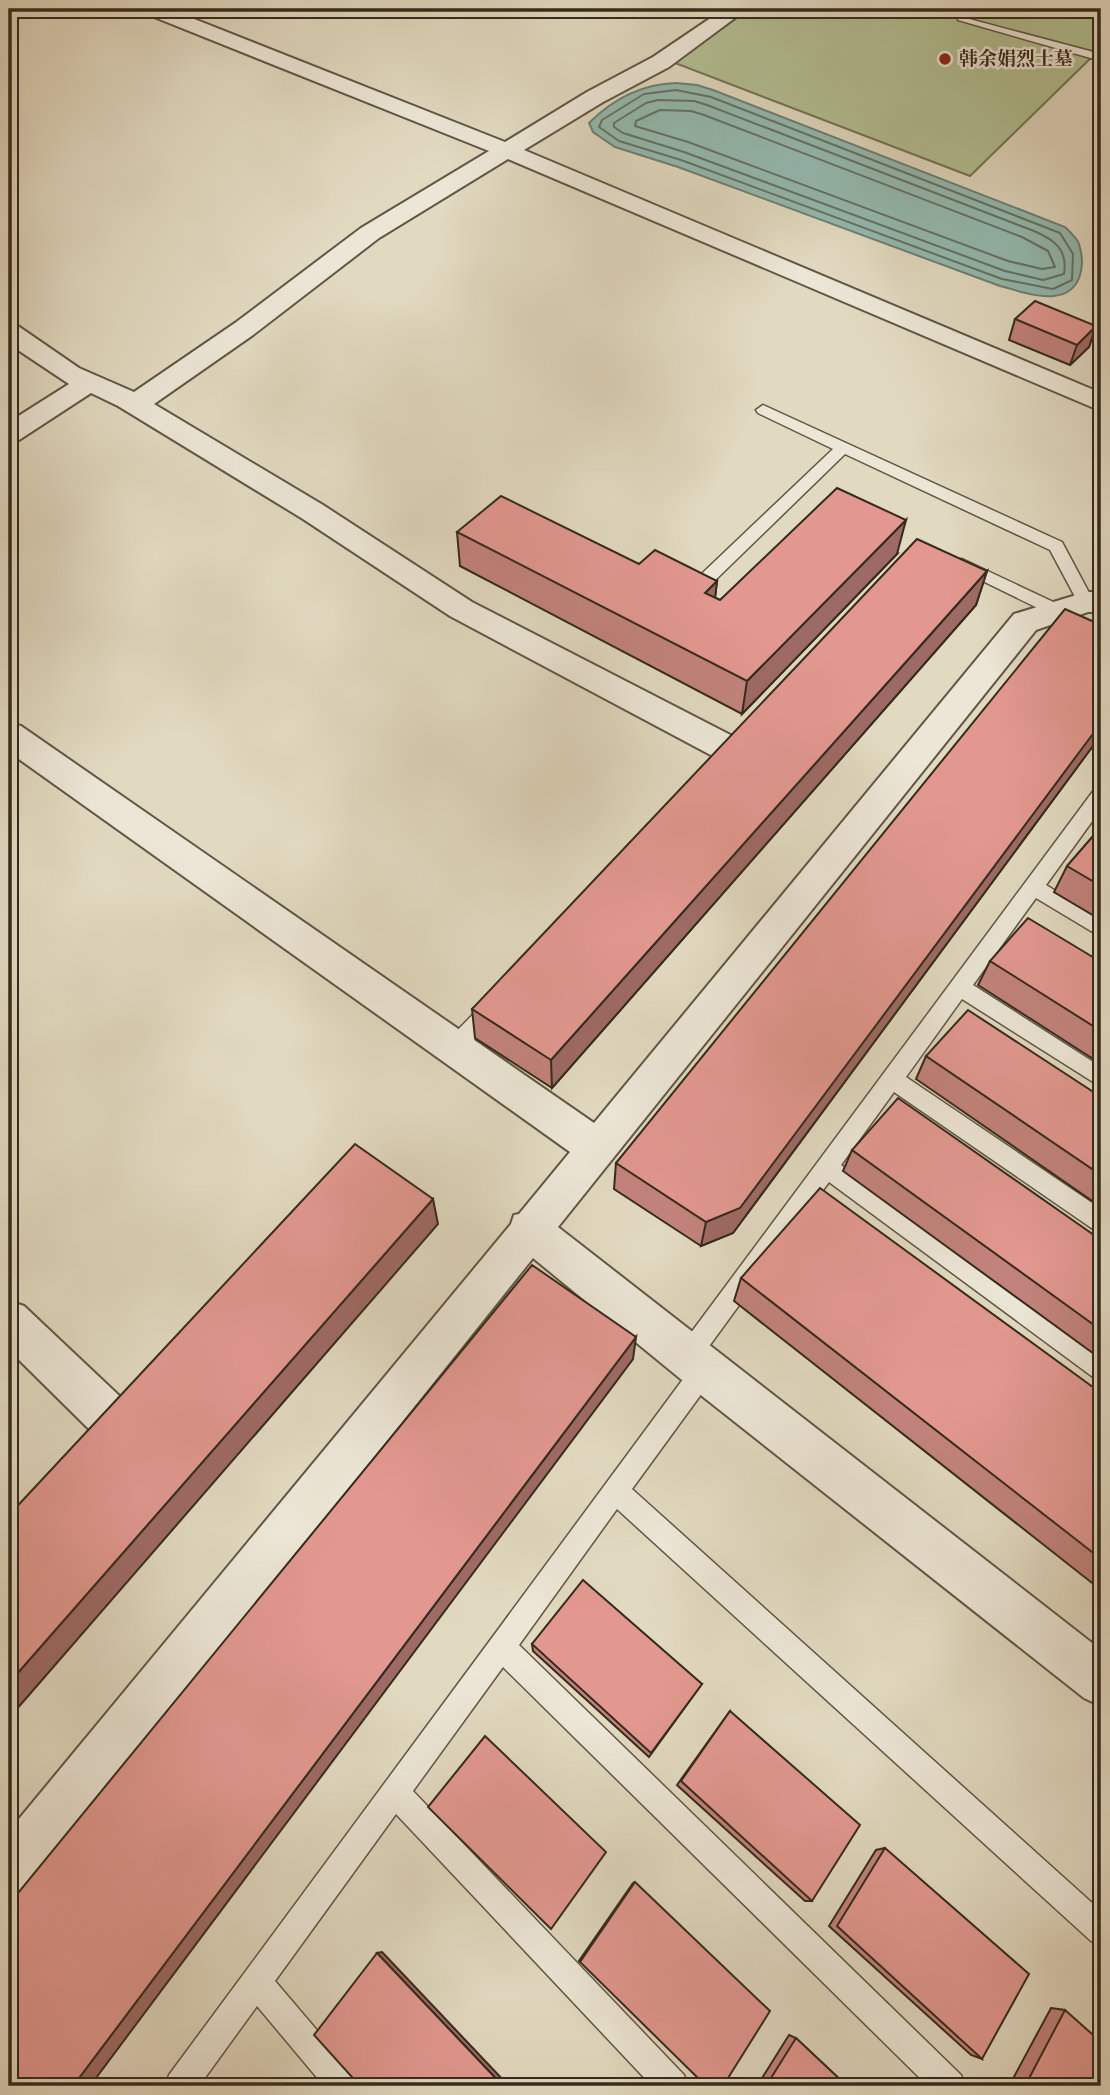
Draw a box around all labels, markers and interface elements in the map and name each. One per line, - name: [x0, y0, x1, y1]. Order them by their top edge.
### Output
- place label: 韩余娟烈士墓: [959, 46, 1073, 72]
- marker: 韩余娟烈士墓: [937, 51, 953, 67]

